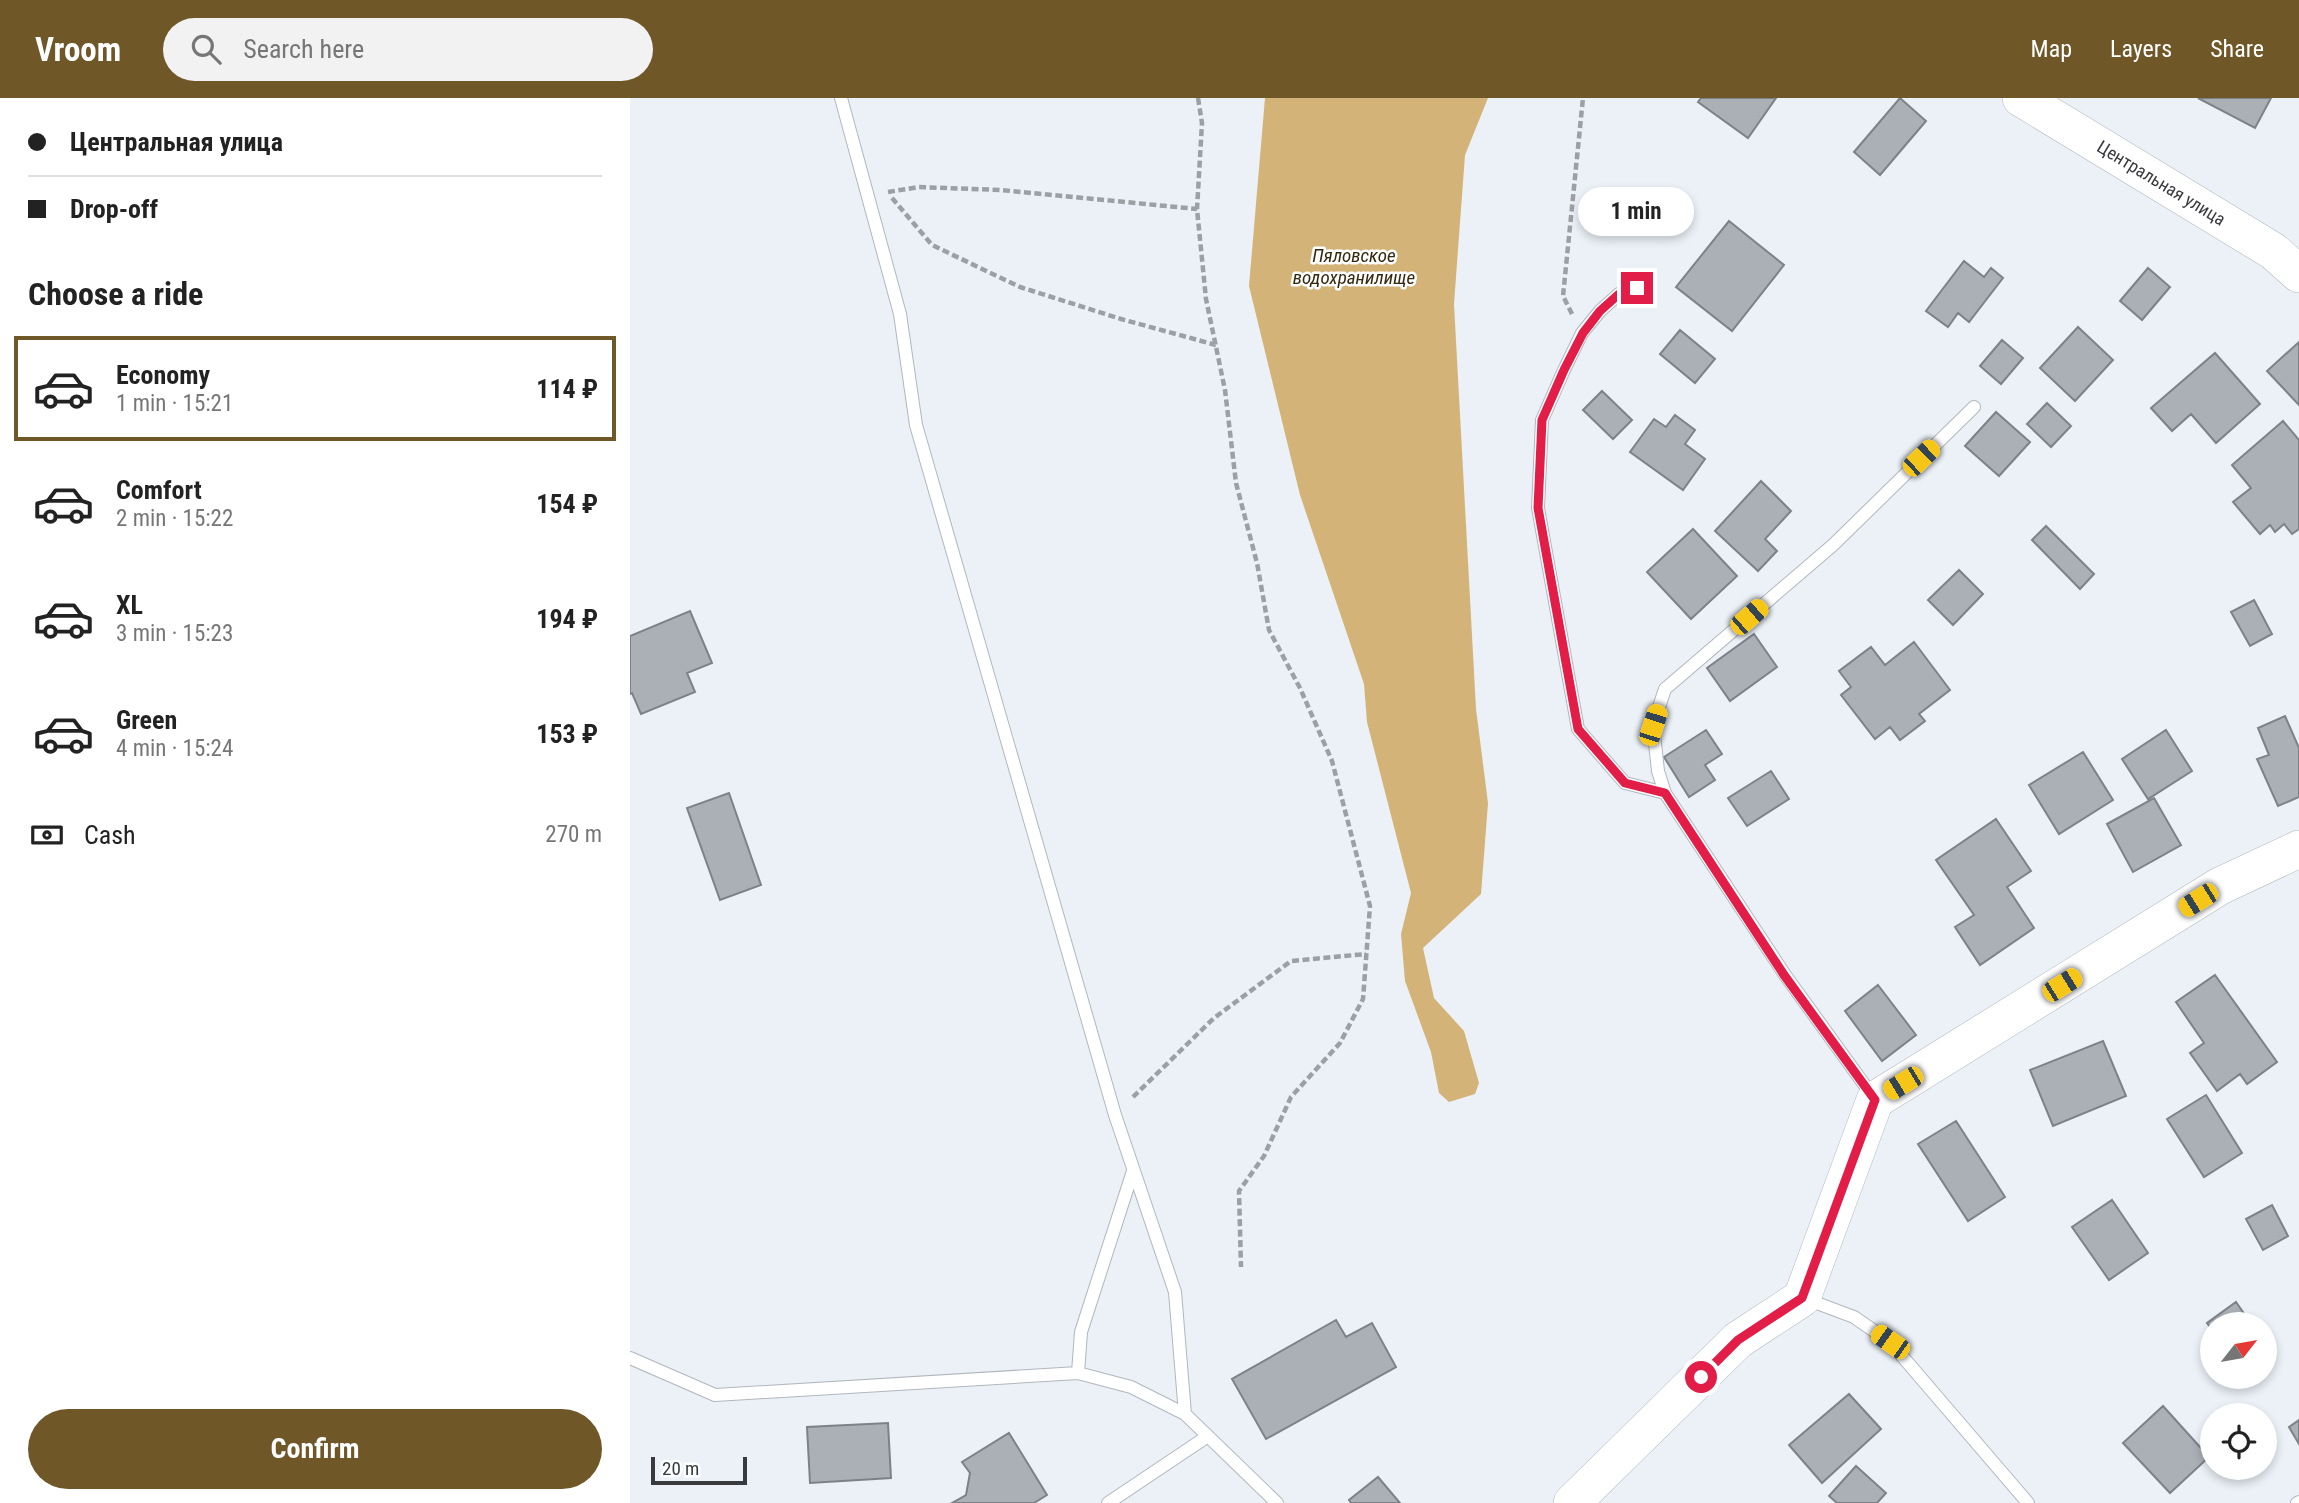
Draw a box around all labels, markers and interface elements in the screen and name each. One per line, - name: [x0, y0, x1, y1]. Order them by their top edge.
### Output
- search box: [163, 18, 653, 81]
- text: Vroom: [35, 30, 121, 69]
- icon: search: [187, 30, 225, 68]
- text: Search here: [243, 34, 364, 64]
- text: Map: [2031, 35, 2072, 63]
- text: Layers: [2110, 35, 2172, 63]
- text: Share: [2210, 35, 2264, 63]
- text: Центральная улица: [70, 127, 283, 157]
- street label: Центральная улица: [2093, 136, 2229, 230]
- callout: 1 min: [1579, 186, 1695, 236]
- text: Drop-off: [70, 194, 158, 224]
- text: 1 min: [1610, 198, 1662, 225]
- water label: Пяловское водохранилище: [1293, 244, 1415, 289]
- route end: [1621, 272, 1653, 304]
- text: Choose a ride: [28, 275, 203, 313]
- icon: car: [32, 357, 95, 420]
- text: Economy: [116, 360, 210, 390]
- text: 114 ₽: [536, 374, 598, 404]
- text: 1 min · 15:21: [116, 390, 233, 417]
- car: [1899, 436, 1944, 480]
- icon: car: [32, 472, 95, 535]
- text: Comfort: [116, 475, 202, 505]
- text: 154 ₽: [536, 489, 598, 519]
- text: 2 min · 15:22: [116, 505, 233, 532]
- icon: car: [32, 587, 95, 650]
- text: XL: [116, 590, 143, 620]
- car: [1727, 595, 1772, 639]
- text: 194 ₽: [536, 604, 598, 634]
- text: 3 min · 15:23: [116, 620, 233, 647]
- icon: car: [32, 702, 95, 765]
- car: [1637, 702, 1670, 748]
- text: Green: [116, 705, 177, 735]
- text: 153 ₽: [536, 719, 598, 749]
- text: 4 min · 15:24: [116, 735, 233, 762]
- icon: cash: [28, 816, 66, 854]
- text: Cash: [84, 820, 136, 850]
- text: 270 m: [545, 821, 602, 848]
- car: [2175, 880, 2222, 920]
- car: [2039, 965, 2086, 1005]
- car: [1880, 1063, 1927, 1103]
- north arrow: [2200, 1312, 2277, 1390]
- map controls: [2200, 1312, 2277, 1480]
- car: [1867, 1321, 1914, 1363]
- route start: [1685, 1361, 1717, 1393]
- button: locate: [2200, 1403, 2277, 1480]
- button: Confirm: [28, 1409, 602, 1489]
- scale bar: [651, 1454, 747, 1486]
- text: 20 m: [662, 1457, 699, 1480]

